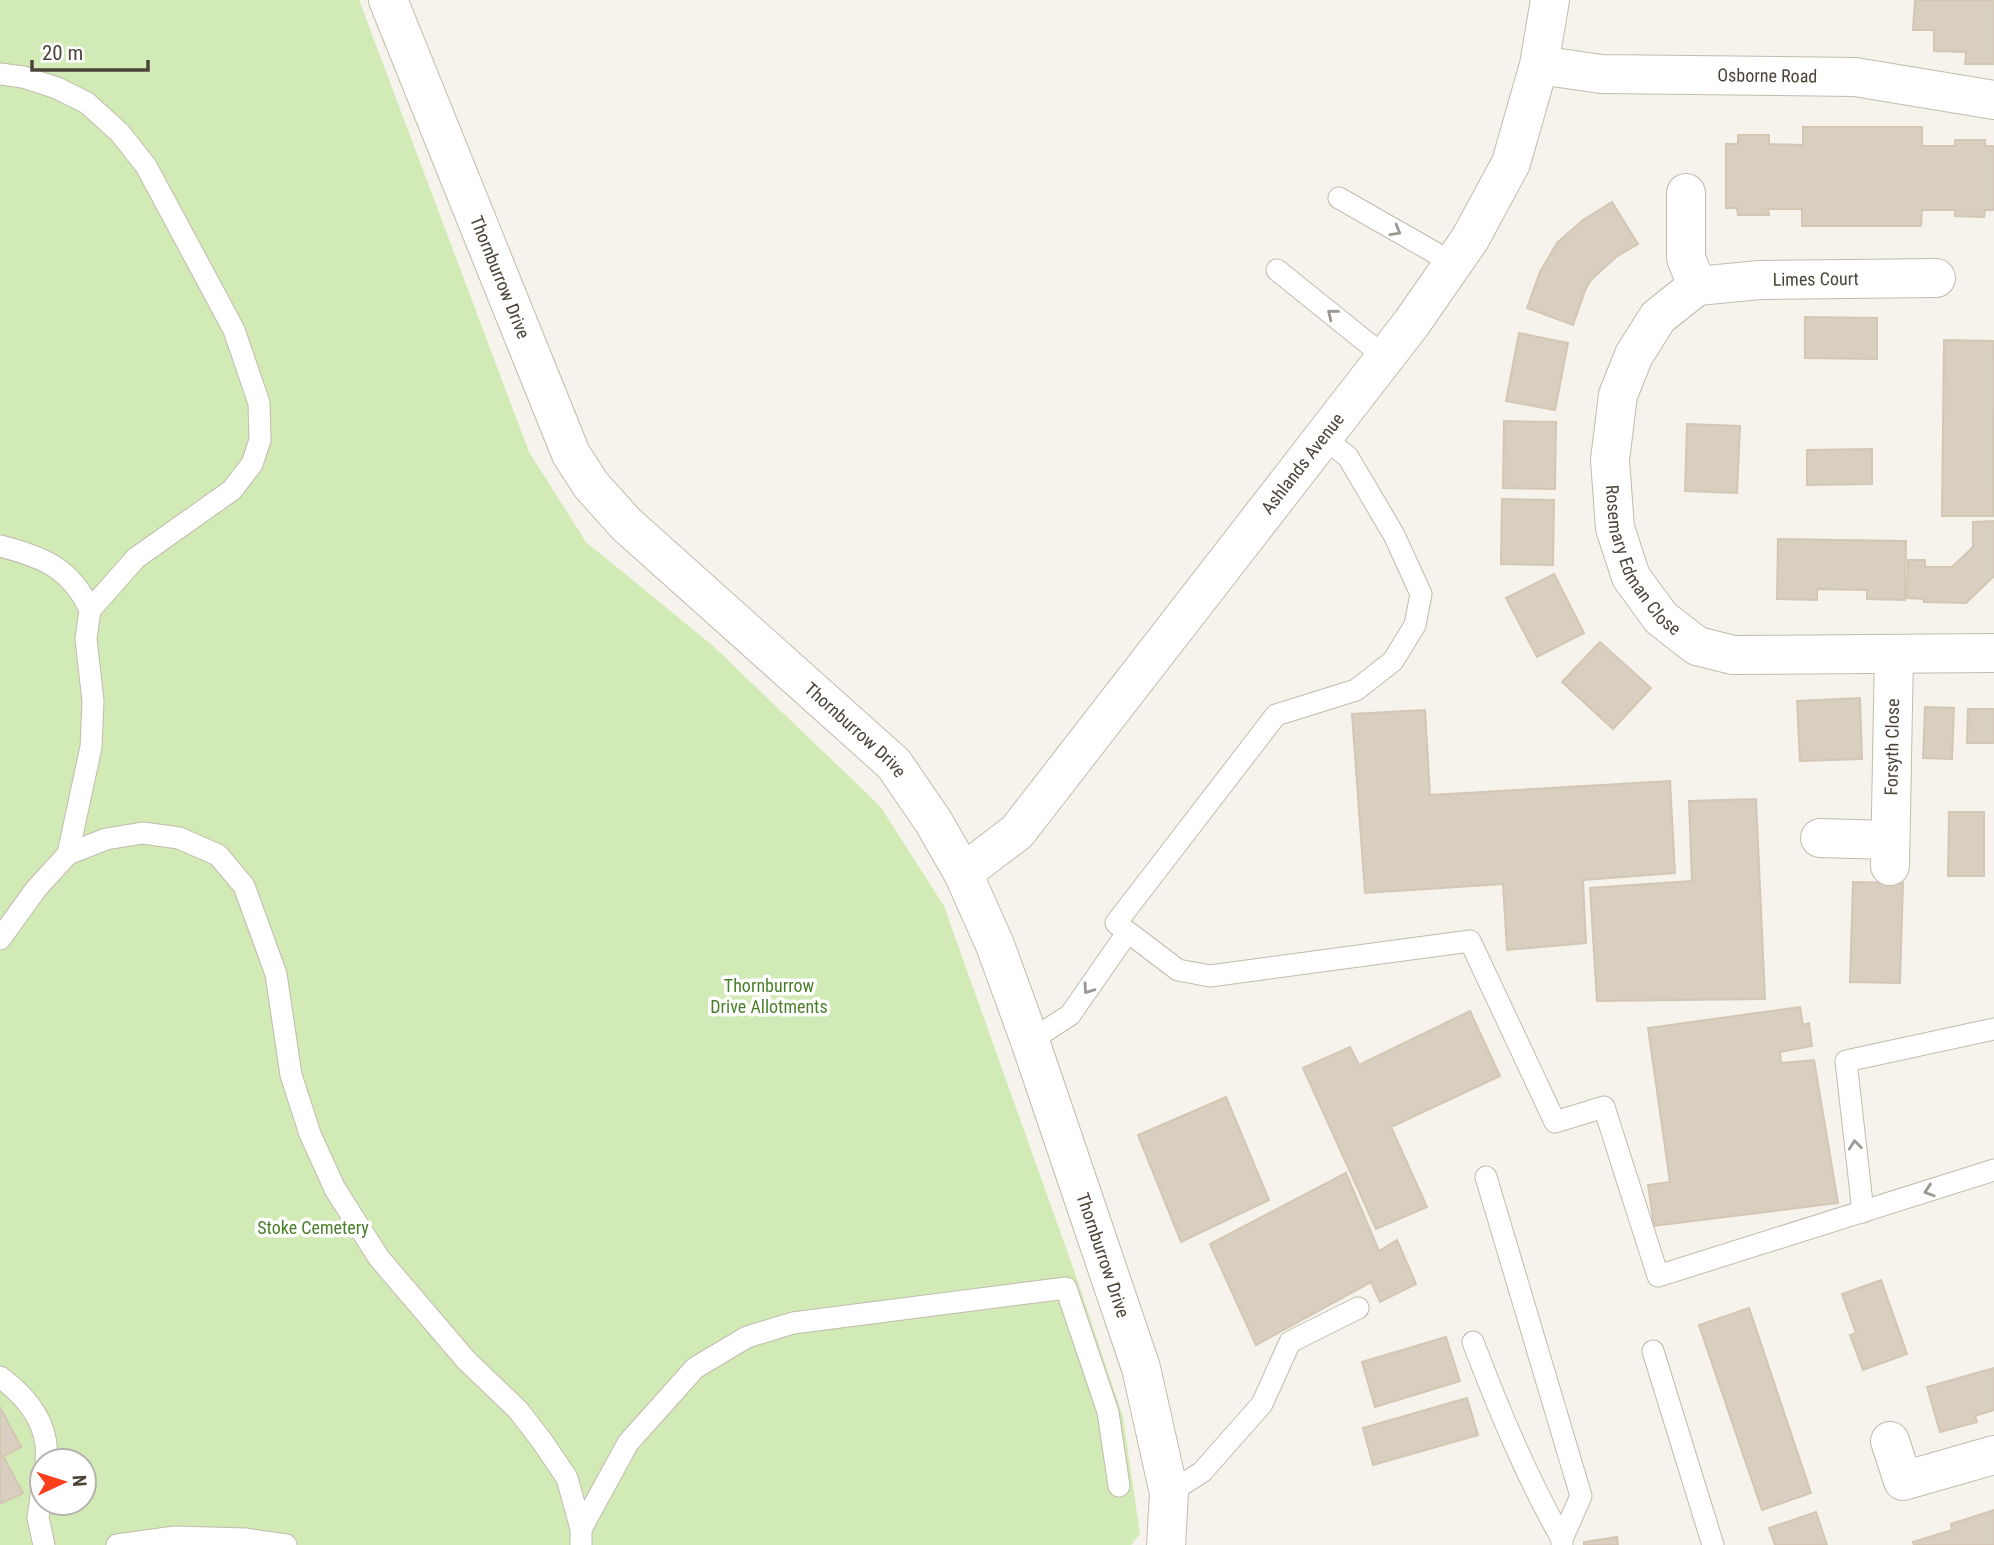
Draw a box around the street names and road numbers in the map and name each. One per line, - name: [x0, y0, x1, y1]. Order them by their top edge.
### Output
- street label: Osborne Road: [1717, 64, 1817, 87]
- street label: Thornburrow Drive: [466, 213, 534, 342]
- street label: Limes Court: [1772, 268, 1859, 290]
- street label: Ashlands Avenue: [1257, 409, 1348, 518]
- street label: Rosemary Edman Close: [1602, 484, 1685, 639]
- street label: Thornburrow Drive: [800, 678, 911, 781]
- street label: Forsyth Close: [1880, 698, 1903, 796]
- street label: Thornburrow Drive: [1072, 1190, 1134, 1320]

